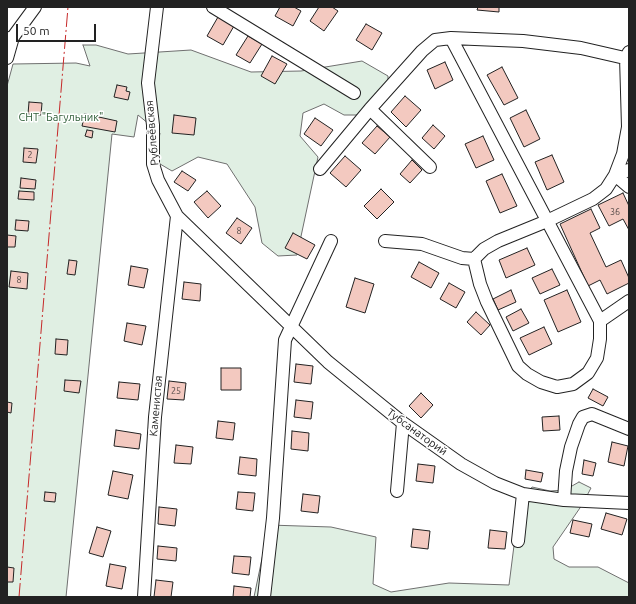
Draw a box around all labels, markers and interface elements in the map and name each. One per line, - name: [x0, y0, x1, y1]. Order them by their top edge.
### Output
- scale bar: [18, 16, 98, 42]
- text: 50 m: [23, 24, 50, 37]
- street label: Рублеёвская: [143, 100, 161, 166]
- park label: СНТ "Багульник": [19, 110, 103, 124]
- house number: 2: [27, 150, 33, 160]
- house number: 36: [610, 207, 620, 217]
- house number: 8: [236, 226, 242, 236]
- house number: 8: [16, 275, 22, 285]
- street label: Каменистая: [147, 375, 165, 437]
- house number: 25: [171, 386, 181, 396]
- street label: Тубсанаторий: [384, 406, 450, 458]

